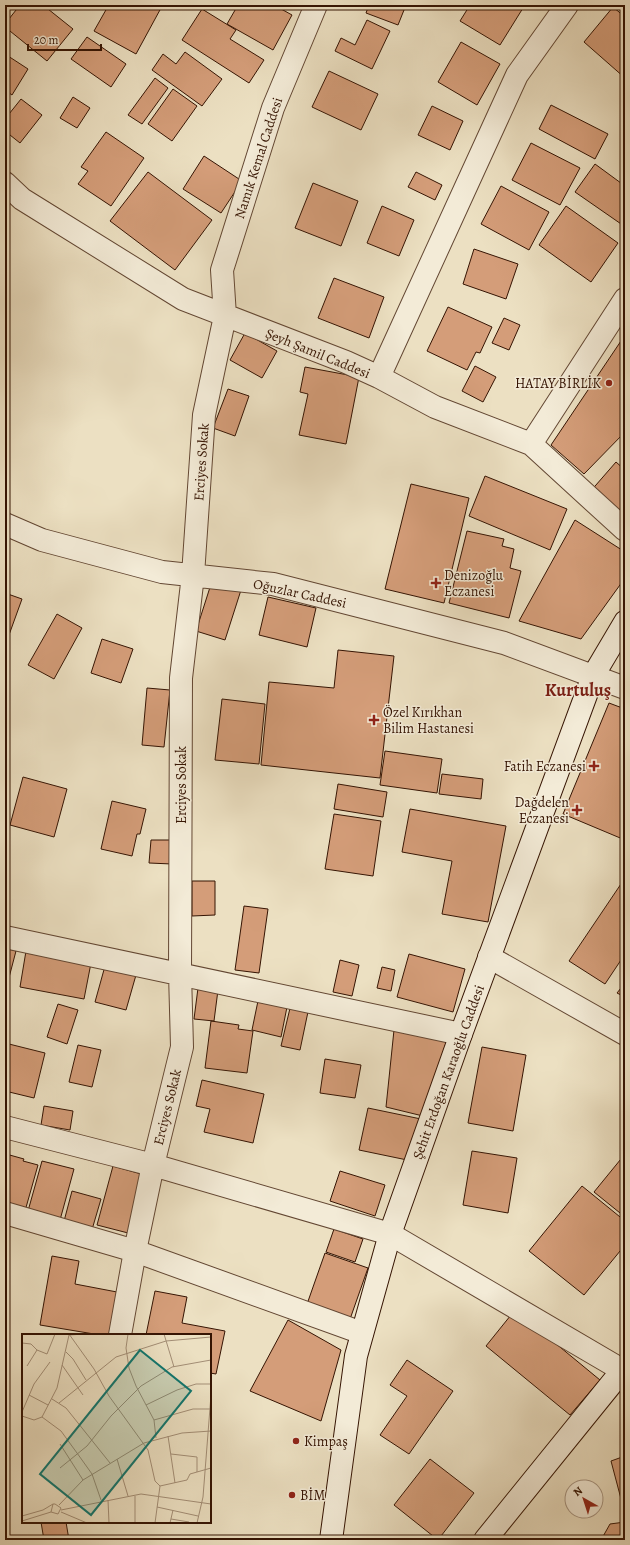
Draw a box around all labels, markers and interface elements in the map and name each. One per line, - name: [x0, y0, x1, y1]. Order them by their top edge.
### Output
- scale bar: [28, 26, 101, 52]
- text: 20 m: [34, 32, 58, 48]
- street label: Namık Kemal Caddesi: [230, 95, 287, 221]
- street label: Şeyh Şamil Caddesi: [263, 324, 373, 383]
- place label: HATAY BİRLİK: [515, 374, 601, 393]
- marker: HATAY BİRLİK: [604, 378, 614, 388]
- street label: Erciyes Sokak: [189, 422, 214, 502]
- place label: Denizoğlu Eczanesi: [444, 566, 504, 601]
- street label: Oğuzlar Caddesi: [251, 574, 348, 613]
- marker: Denizoğlu Eczanesi: [431, 578, 441, 588]
- district label: Kurtuluş: [545, 678, 611, 702]
- place label: Özel Kırıkhan Bilim Hastanesi: [383, 703, 474, 738]
- marker: Özel Kırıkhan Bilim Hastanesi: [368, 714, 380, 726]
- street label: Erciyes Sokak: [172, 746, 191, 824]
- place label: Fatih Eczanesi: [504, 757, 586, 776]
- marker: Fatih Eczanesi: [589, 761, 599, 771]
- place label: Dağdelen Eczanesi: [514, 793, 569, 828]
- marker: Dağdelen Eczanesi: [572, 805, 582, 815]
- street label: Şehit Erdoğan Karaoğlu Caddesi: [408, 982, 489, 1162]
- street label: Erciyes Sokak: [149, 1067, 186, 1147]
- inset map: [22, 1334, 211, 1523]
- place label: Kimpaş: [304, 1432, 348, 1451]
- marker: Kimpaş: [291, 1436, 301, 1446]
- north arrow: [564, 1479, 604, 1519]
- text: N: [570, 1483, 586, 1500]
- place label: BİM: [300, 1486, 325, 1505]
- marker: BİM: [287, 1490, 297, 1500]

